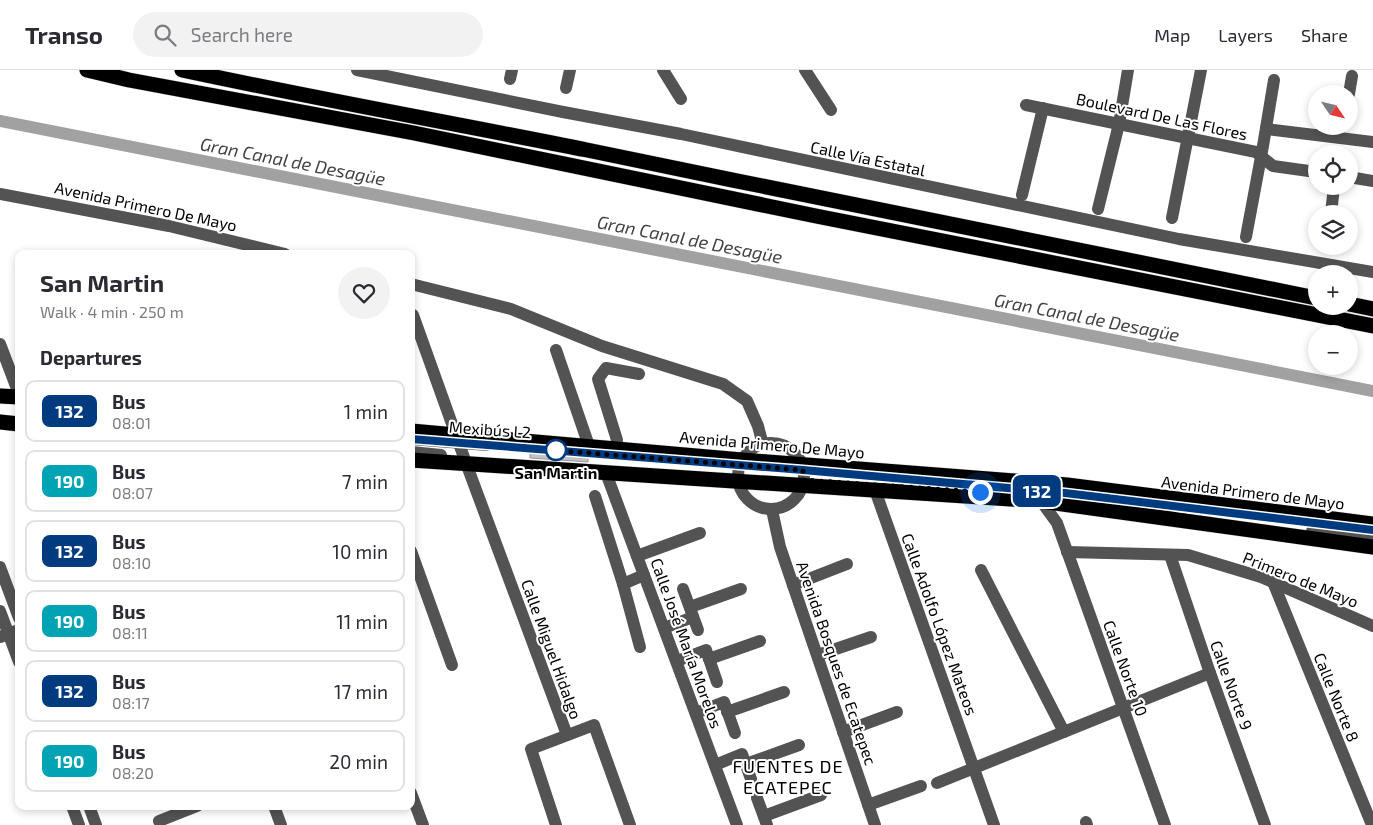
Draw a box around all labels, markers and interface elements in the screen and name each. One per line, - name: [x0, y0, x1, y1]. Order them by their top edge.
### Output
- search box: [133, 12, 483, 57]
- text: Transo: [25, 20, 103, 49]
- icon: search: [151, 21, 179, 49]
- text: Search here: [191, 23, 293, 46]
- text: Map: [1154, 24, 1190, 46]
- text: Layers: [1218, 24, 1273, 46]
- text: Share: [1301, 24, 1348, 46]
- north arrow: [1308, 85, 1358, 135]
- map controls: [1308, 85, 1358, 375]
- street label: Boulevard De Las Flores: [1075, 89, 1249, 143]
- water label: Gran Canal de Desagüe: [199, 132, 388, 190]
- street label: Calle Vía Estatal: [809, 137, 927, 179]
- button: locate: [1308, 145, 1358, 195]
- street label: Avenida Primero De Mayo: [53, 177, 239, 235]
- button: layers: [1308, 205, 1358, 255]
- water label: Gran Canal de Desagüe: [596, 210, 785, 268]
- button: +: [1308, 265, 1358, 315]
- button: heart: [338, 267, 390, 319]
- text: San Martin: [40, 268, 164, 297]
- water label: Gran Canal de Desagüe: [993, 288, 1182, 346]
- text: Walk · 4 min · 250 m: [40, 302, 184, 321]
- button: −: [1308, 325, 1358, 375]
- text: Departures: [40, 346, 142, 369]
- text: Bus: [112, 390, 146, 413]
- text: 132: [55, 400, 84, 422]
- text: 1 min: [344, 400, 388, 423]
- text: 08:01: [112, 413, 151, 432]
- street label: Mexibús L2: [448, 417, 532, 441]
- street label: Avenida Primero De Mayo: [679, 426, 865, 462]
- marker: San Martin: [545, 439, 567, 461]
- text: Bus: [112, 460, 146, 483]
- place label: San Martin: [515, 463, 597, 482]
- text: 190: [55, 470, 84, 492]
- text: 7 min: [342, 470, 388, 493]
- street label: Avenida Primero de Mayo: [1160, 471, 1346, 513]
- line badge: 132: [1008, 475, 1066, 507]
- your location: [968, 480, 993, 505]
- text: 132: [1023, 480, 1051, 502]
- text: 08:07: [112, 483, 153, 502]
- text: Bus: [112, 530, 146, 553]
- street label: Calle Adolfo López Mateos: [898, 530, 982, 718]
- text: 132: [55, 540, 84, 562]
- text: 10 min: [332, 540, 388, 563]
- street label: Primero de Mayo: [1240, 547, 1362, 611]
- text: 08:10: [112, 553, 151, 572]
- street label: Calle José María Morelos: [647, 555, 727, 731]
- street label: Avenida Bosques de Ecatepec: [793, 559, 881, 768]
- street label: Calle Miguel Hidalgo: [518, 576, 586, 722]
- text: Bus: [112, 600, 146, 623]
- text: 190: [55, 610, 84, 632]
- text: 11 min: [336, 610, 388, 633]
- street label: Calle Norte 10: [1100, 617, 1152, 719]
- text: 08:11: [112, 623, 148, 642]
- street label: Calle Norte 9: [1207, 638, 1257, 732]
- street label: Calle Norte 8: [1311, 650, 1363, 744]
- text: Bus: [112, 670, 146, 693]
- text: 132: [55, 680, 84, 702]
- text: 17 min: [334, 680, 388, 703]
- text: 08:17: [112, 693, 150, 712]
- text: Bus: [112, 740, 146, 763]
- text: 190: [55, 750, 84, 772]
- text: 20 min: [329, 750, 388, 773]
- district label: FUENTES DE ECATEPEC: [732, 755, 844, 798]
- text: 08:20: [112, 763, 154, 782]

